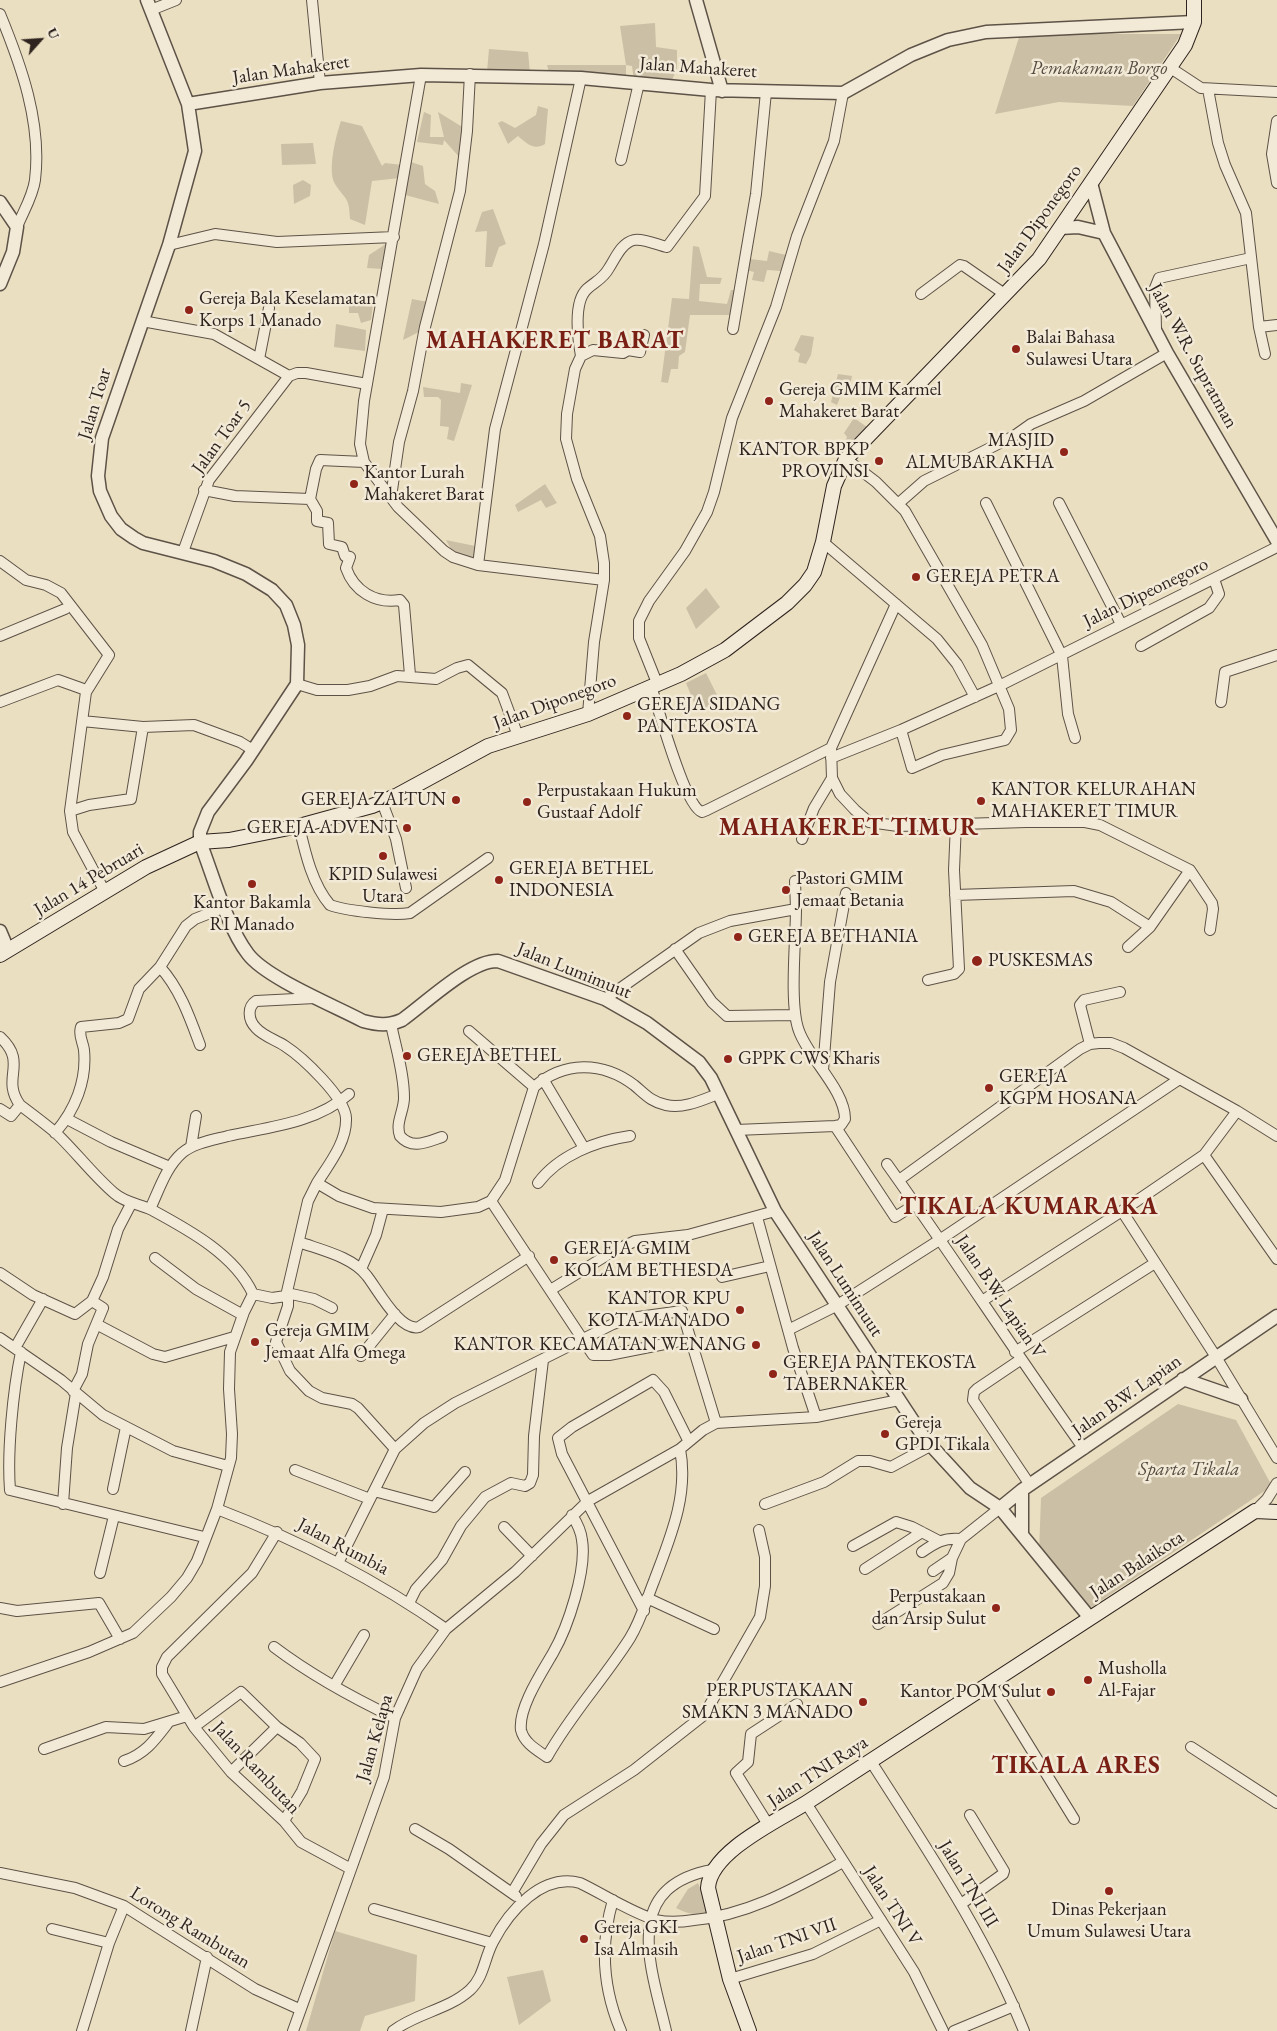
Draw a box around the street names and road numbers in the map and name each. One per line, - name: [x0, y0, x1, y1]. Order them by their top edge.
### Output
- street label: Jalan Mahakeret: [231, 51, 351, 89]
- street label: Jalan Mahakeret: [638, 53, 758, 83]
- street label: Jalan Diponegoro: [993, 160, 1087, 278]
- street label: Jalan W.R. Supratman: [1144, 279, 1242, 433]
- street label: Jalan Toar: [73, 365, 117, 443]
- street label: Jalan Toar 5: [187, 395, 257, 479]
- street label: Jalan Dipeonegoro: [1080, 553, 1212, 633]
- street label: Jalan Diponegoro: [490, 669, 620, 735]
- street label: Jalan 14 Pebruari: [30, 838, 148, 922]
- street label: Jalan Lumimuut: [513, 938, 635, 1004]
- street label: Jalan Lumimuut: [802, 1227, 888, 1341]
- street label: Jalan B.W. Lapian V: [950, 1231, 1050, 1363]
- street label: Jalan B.W. Lapian: [1068, 1350, 1186, 1442]
- street label: Jalan Rumbia: [293, 1513, 393, 1581]
- street label: Jalan Balaikota: [1086, 1526, 1188, 1604]
- street label: Jalan Kelapa: [352, 1692, 398, 1784]
- street label: Jalan Rambutan: [207, 1717, 305, 1819]
- street label: Jalan TNI Raya: [764, 1731, 872, 1813]
- street label: Jalan TNI III: [933, 1836, 1003, 1932]
- street label: Jalan TNI V: [858, 1862, 926, 1950]
- street label: Lorong Rambutan: [126, 1882, 254, 1974]
- street label: Jalan TNI VII: [734, 1913, 840, 1969]

